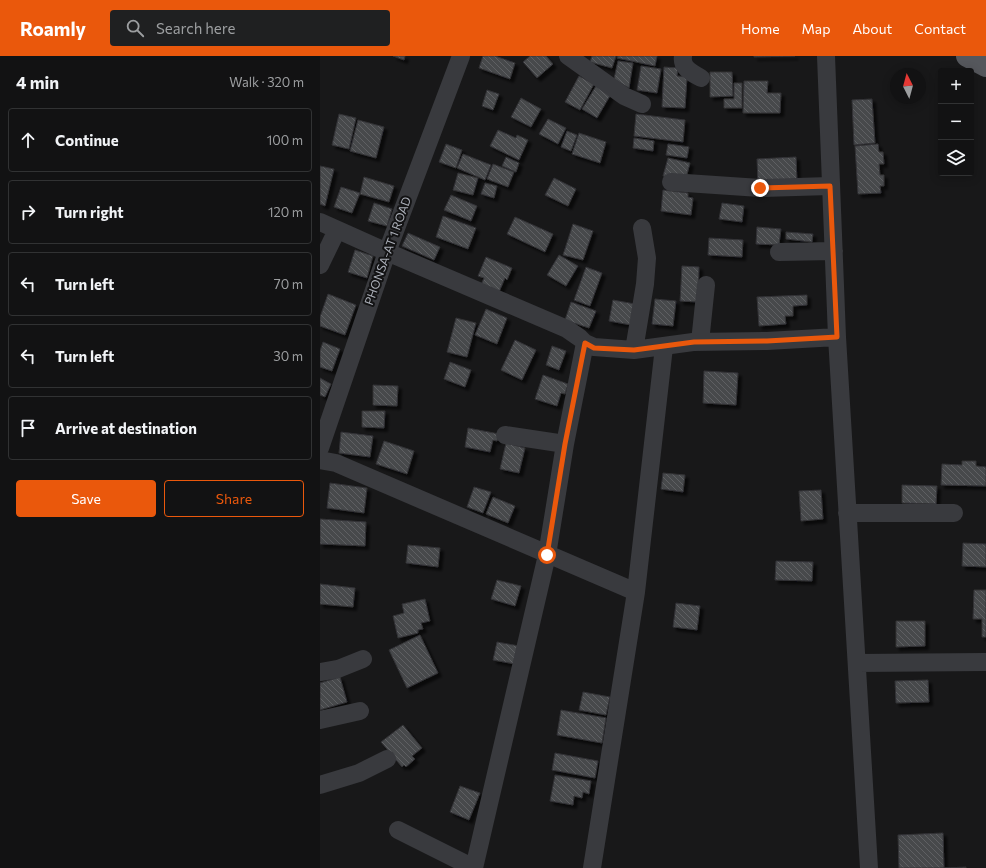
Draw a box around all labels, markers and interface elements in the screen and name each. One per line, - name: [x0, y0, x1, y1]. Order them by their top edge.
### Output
- search box: [110, 10, 390, 46]
- text: Roamly: [20, 17, 86, 40]
- icon: search: [124, 17, 146, 39]
- text: Search here: [156, 19, 235, 37]
- text: Home: [741, 20, 780, 37]
- text: Map: [802, 20, 830, 37]
- text: About: [852, 20, 892, 37]
- text: Contact: [914, 20, 966, 37]
- north arrow: [890, 68, 926, 104]
- map controls: [938, 68, 974, 176]
- button: +: [938, 68, 974, 104]
- text: 4 min: [16, 72, 59, 93]
- text: Walk · 320 m: [229, 74, 304, 90]
- button: −: [938, 104, 974, 140]
- icon: ahead: [17, 129, 39, 151]
- text: Continue: [55, 131, 119, 149]
- text: 100 m: [267, 132, 303, 148]
- button: layers: [938, 140, 974, 176]
- route end: [751, 179, 769, 197]
- street label: PHONSA-AT 1 ROAD: [361, 194, 413, 307]
- icon: right: [17, 201, 39, 223]
- text: Turn right: [55, 203, 124, 221]
- text: 120 m: [268, 204, 303, 220]
- icon: left: [17, 273, 39, 295]
- text: Turn left: [55, 275, 114, 293]
- text: 70 m: [274, 276, 303, 292]
- icon: left: [17, 345, 39, 367]
- text: Turn left: [55, 347, 114, 365]
- text: 30 m: [273, 348, 303, 364]
- icon: arrive: [17, 417, 39, 439]
- text: Arrive at destination: [55, 419, 197, 437]
- button: Save: [16, 480, 156, 517]
- button: Share: [164, 480, 304, 517]
- route start: [538, 546, 556, 564]

